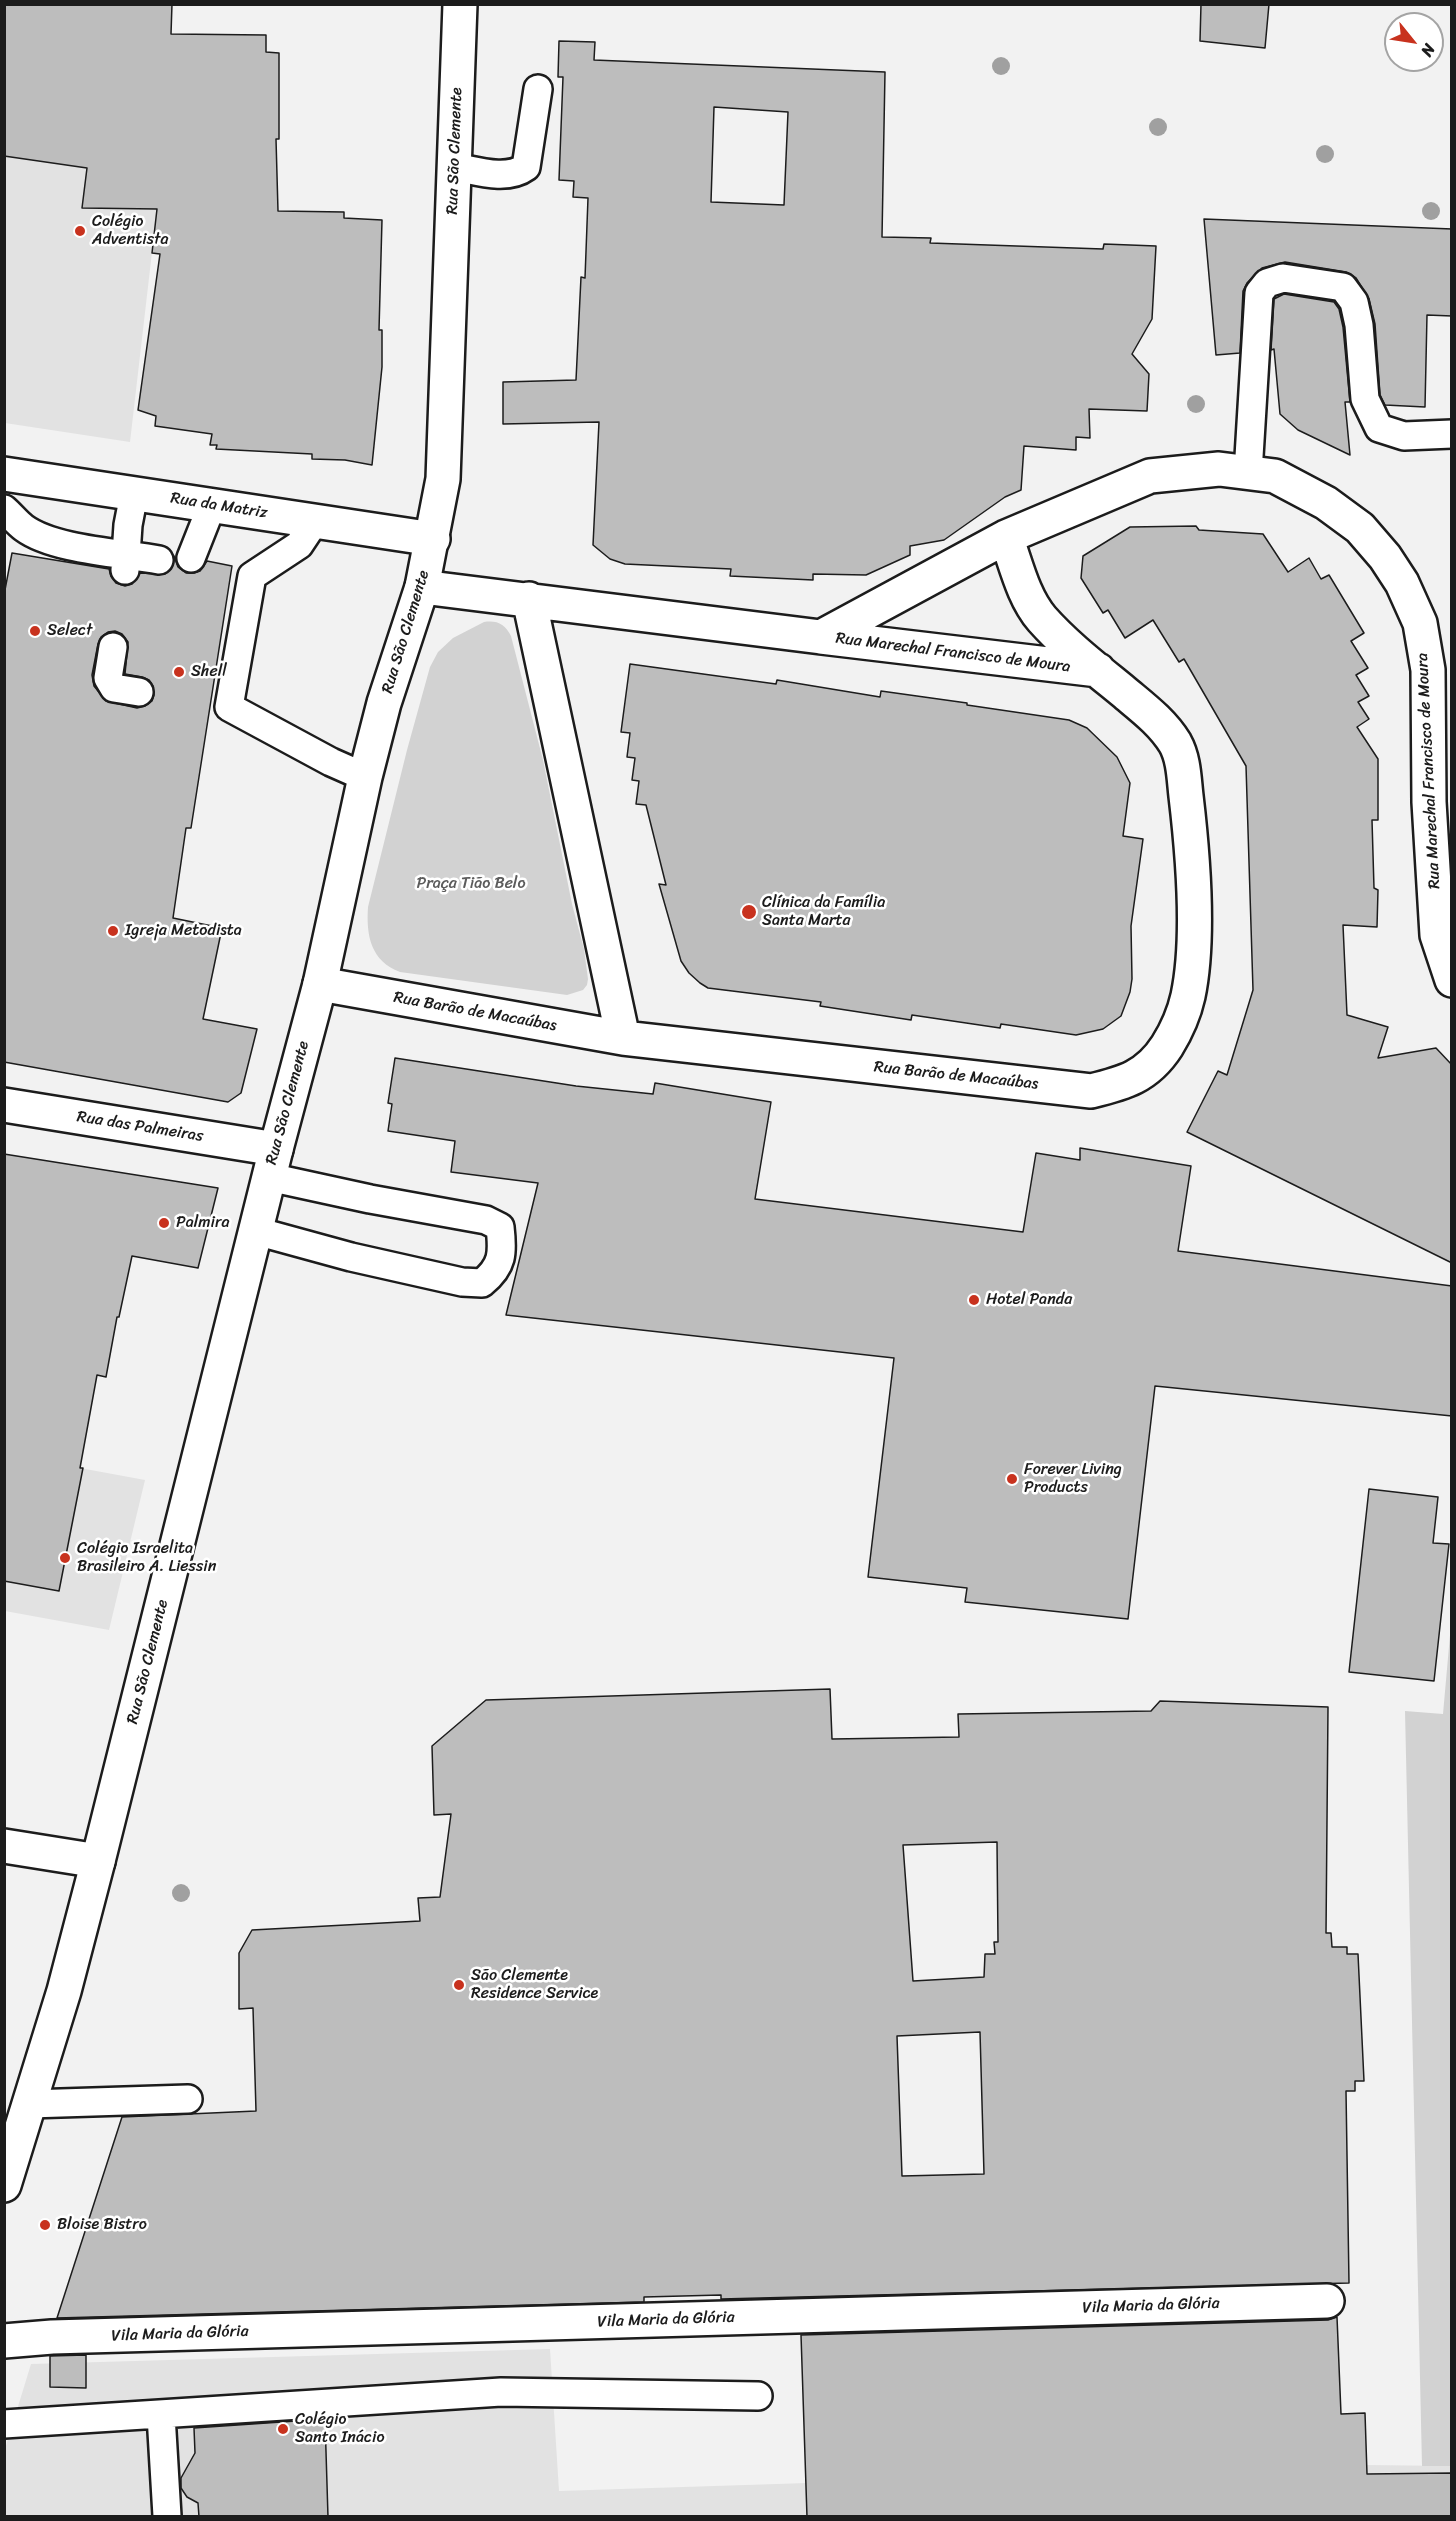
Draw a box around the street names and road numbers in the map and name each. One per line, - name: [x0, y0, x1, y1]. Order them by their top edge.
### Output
- street label: Rua São Clemente: [443, 87, 467, 215]
- street label: Rua da Matriz: [169, 489, 269, 523]
- street label: Rua São Clemente: [378, 568, 434, 696]
- street label: Rua Marechal Francisco de Moura: [835, 629, 1071, 677]
- street label: Rua Marechal Francisco de Moura: [1413, 652, 1445, 890]
- street label: Rua Barão de Macaúbas: [392, 988, 558, 1036]
- street label: Rua São Clemente: [262, 1039, 314, 1167]
- street label: Rua Barão de Macaúbas: [873, 1058, 1039, 1094]
- street label: Rua das Palmeiras: [75, 1108, 205, 1146]
- street label: Rua São Clemente: [123, 1598, 173, 1726]
- street label: Vila Maria da Glória: [1082, 2294, 1220, 2318]
- street label: Vila Maria da Glória: [597, 2308, 735, 2332]
- street label: Vila Maria da Glória: [111, 2322, 249, 2346]

